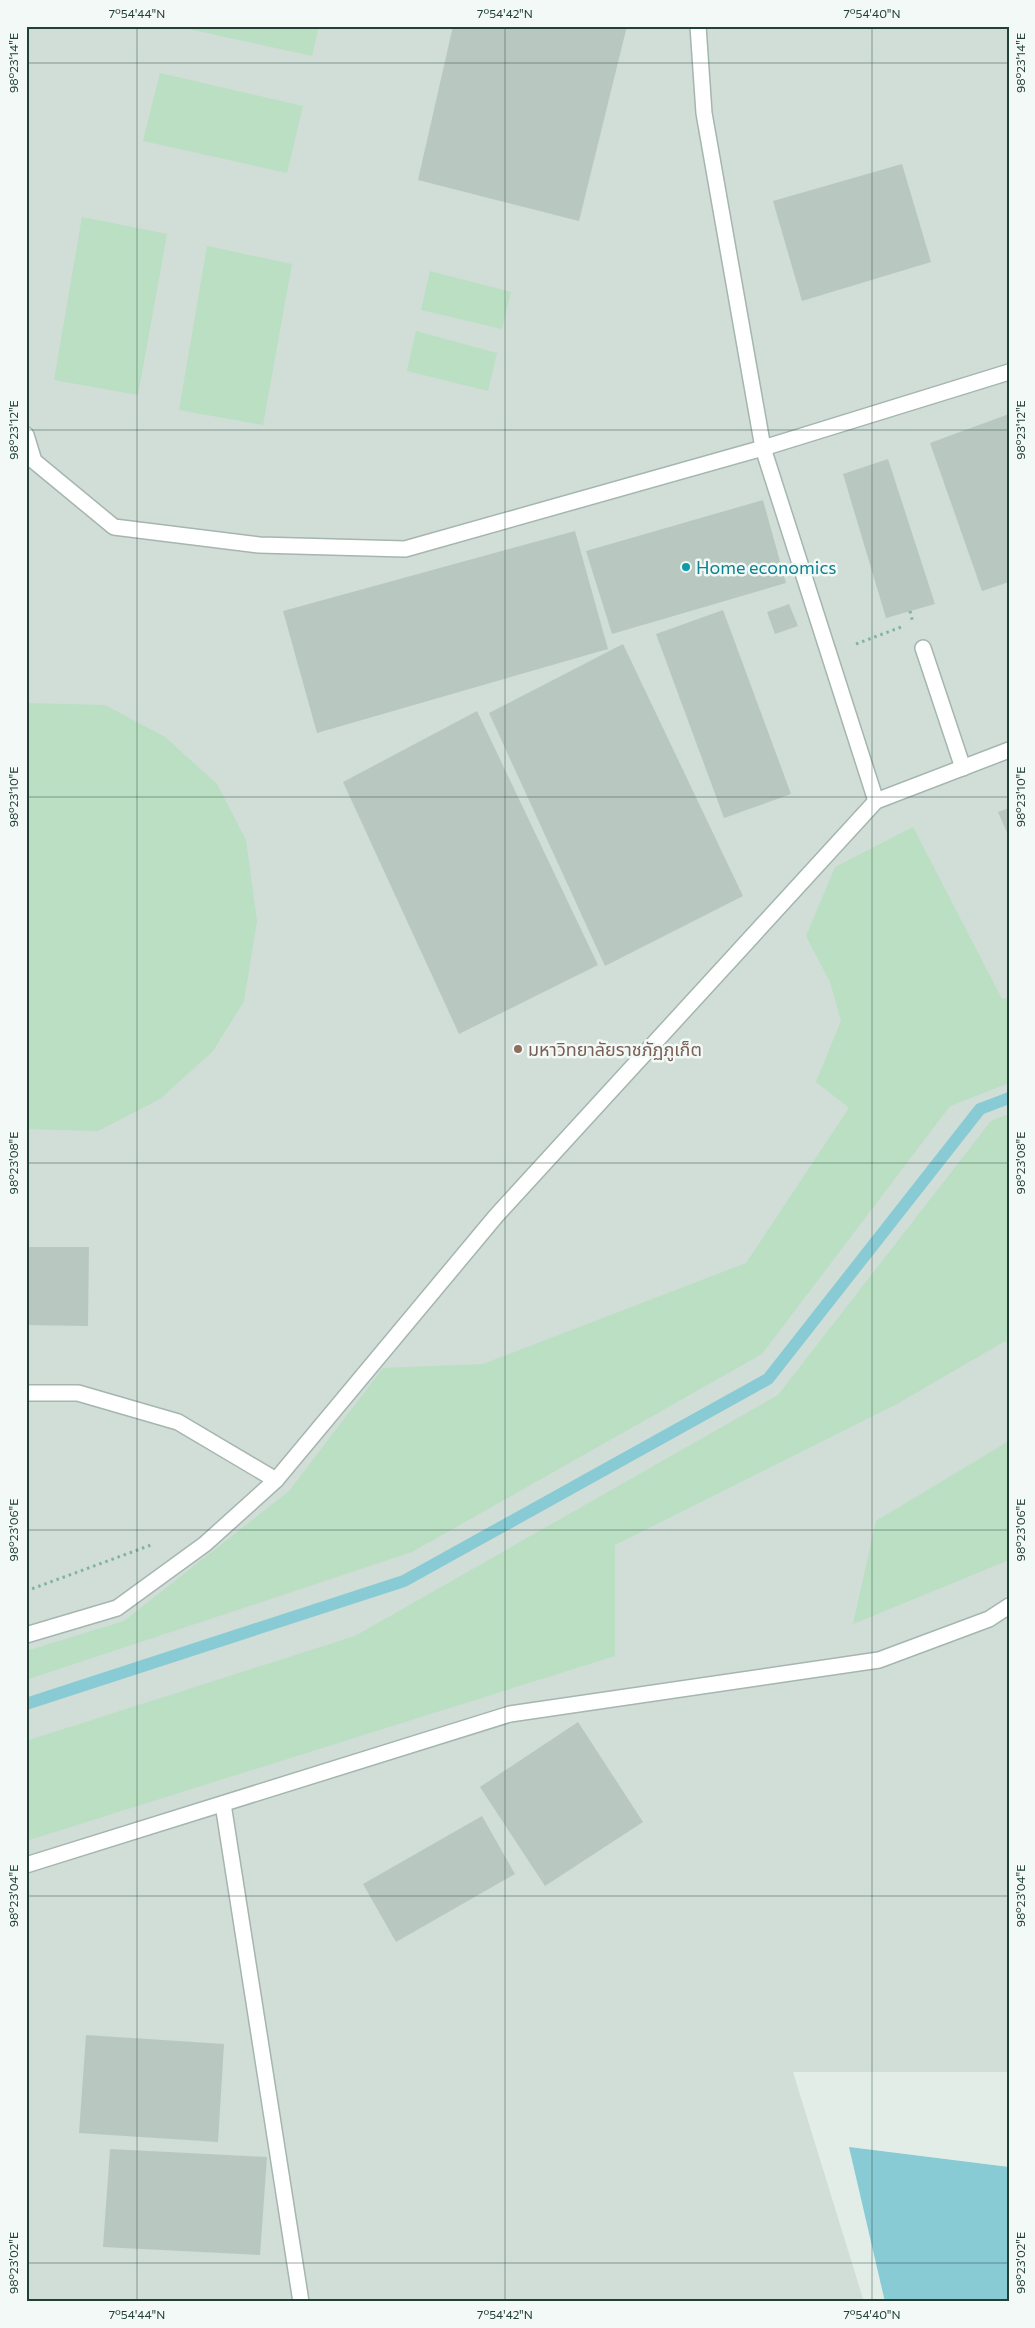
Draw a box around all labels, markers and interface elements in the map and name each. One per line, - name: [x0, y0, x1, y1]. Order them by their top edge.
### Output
- text: 7°54'44"N: [109, 6, 165, 20]
- text: 7°54'42"N: [477, 6, 533, 20]
- text: 7°54'40"N: [843, 6, 901, 20]
- text: 98°23'14"E: [6, 33, 20, 93]
- text: 98°23'14"E: [1013, 33, 1027, 93]
- text: 98°23'12"E: [6, 400, 20, 460]
- text: 98°23'12"E: [1013, 400, 1027, 460]
- place label: Home economics: [696, 556, 837, 578]
- marker: Home economics: [680, 561, 692, 573]
- text: 98°23'10"E: [6, 767, 20, 827]
- text: 98°23'10"E: [1013, 767, 1027, 827]
- place label: มหาวิทยาลัยราชภัฏภูเก็ต: [528, 1038, 702, 1062]
- marker: มหาวิทยาลัยราชภัฏภูเก็ต: [512, 1043, 524, 1055]
- text: 98°23'08"E: [6, 1132, 20, 1194]
- text: 98°23'08"E: [1013, 1132, 1027, 1194]
- text: 98°23'06"E: [6, 1499, 20, 1561]
- text: 98°23'06"E: [1013, 1499, 1027, 1561]
- text: 98°23'04"E: [6, 1865, 20, 1927]
- text: 98°23'04"E: [1013, 1865, 1027, 1927]
- text: 98°23'02"E: [6, 2232, 20, 2294]
- text: 98°23'02"E: [1013, 2232, 1027, 2294]
- text: 7°54'44"N: [109, 2307, 165, 2321]
- text: 7°54'42"N: [477, 2307, 533, 2321]
- text: 7°54'40"N: [843, 2307, 901, 2321]

